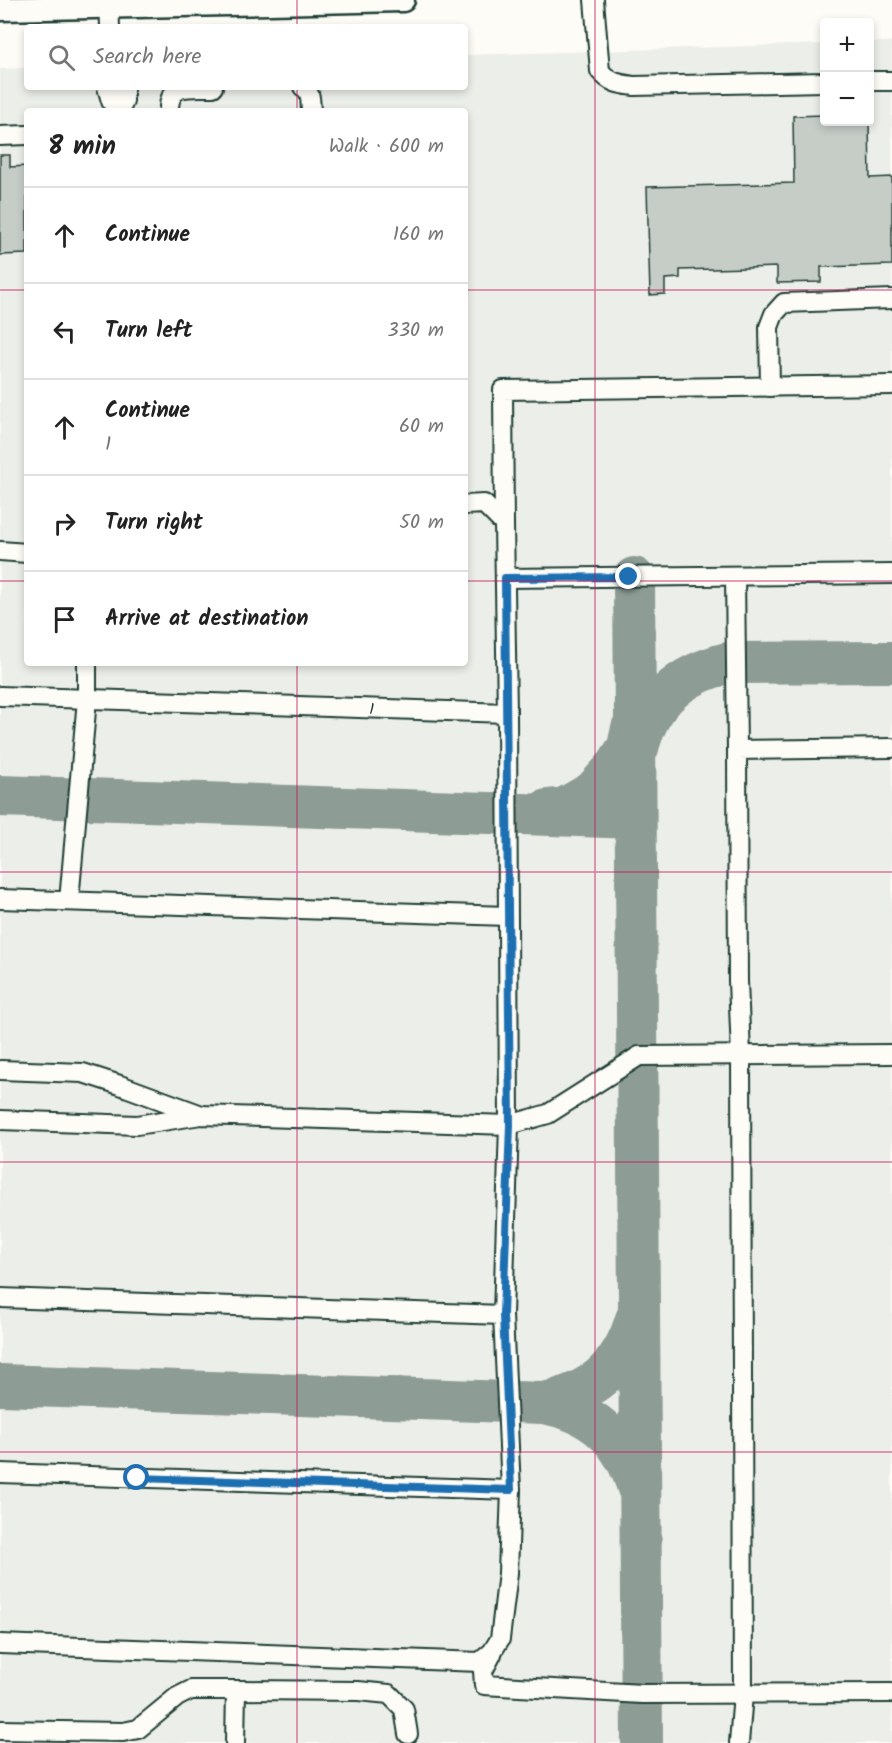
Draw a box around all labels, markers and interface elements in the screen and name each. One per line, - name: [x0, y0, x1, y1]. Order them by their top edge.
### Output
- map controls: [820, 18, 874, 126]
- button: +: [820, 18, 874, 72]
- search box: [24, 24, 468, 90]
- text: Search here: [93, 40, 201, 75]
- icon: search: [45, 41, 78, 74]
- button: −: [820, 72, 874, 126]
- text: 8 min: [48, 126, 116, 168]
- text: Walk · 600 m: [329, 131, 444, 163]
- text: Continue: [105, 218, 190, 253]
- icon: ahead: [48, 219, 81, 252]
- text: 160 m: [393, 219, 444, 251]
- text: Turn left: [105, 314, 192, 349]
- icon: left: [48, 315, 81, 348]
- text: 330 m: [387, 315, 444, 347]
- text: Continue: [105, 394, 190, 429]
- icon: ahead: [48, 411, 81, 444]
- text: 60 m: [399, 411, 444, 443]
- text: 1: [105, 429, 111, 461]
- text: Turn right: [105, 506, 203, 541]
- icon: right: [48, 507, 81, 540]
- text: 50 m: [399, 507, 444, 539]
- route end: [615, 563, 641, 589]
- text: Arrive at destination: [105, 602, 308, 637]
- icon: arrive: [48, 603, 81, 636]
- street label: 1: [369, 697, 375, 723]
- route start: [123, 1464, 149, 1490]

